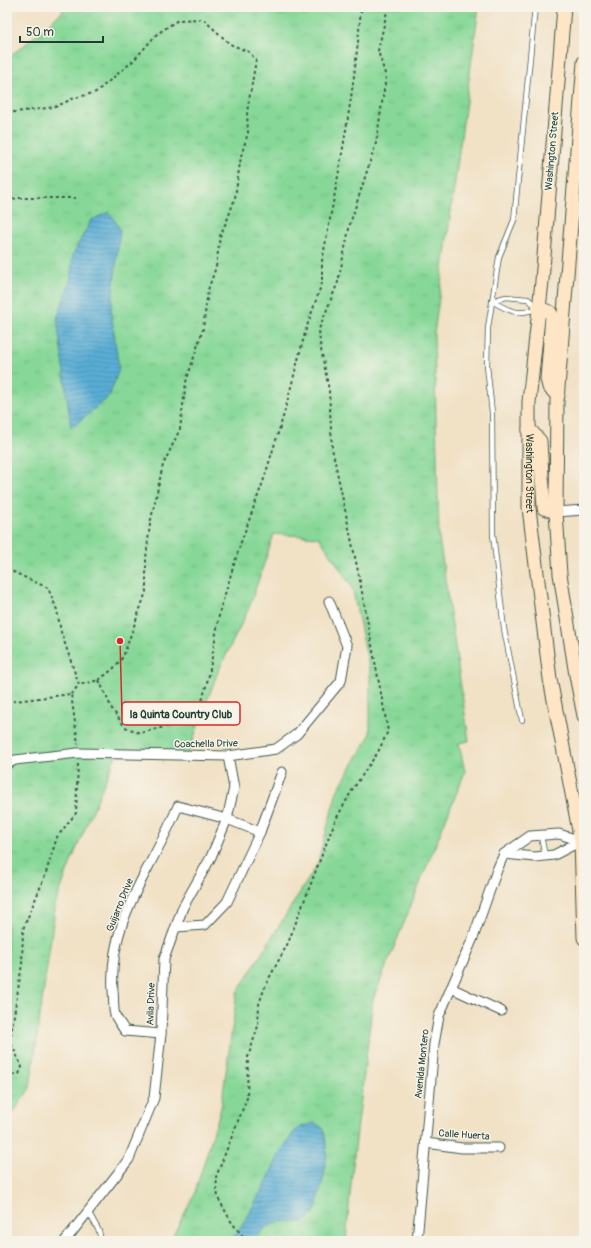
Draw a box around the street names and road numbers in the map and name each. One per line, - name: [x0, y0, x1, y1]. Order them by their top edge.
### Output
- street label: Washington Street: [543, 110, 562, 191]
- street label: Washington Street: [523, 434, 536, 515]
- street label: Coachella Drive: [174, 737, 238, 751]
- street label: Guijarro Drive: [104, 877, 136, 933]
- street label: Avila Drive: [144, 982, 158, 1026]
- street label: Avenida Montero: [412, 1028, 432, 1099]
- street label: Calle Huerta: [438, 1127, 490, 1143]

